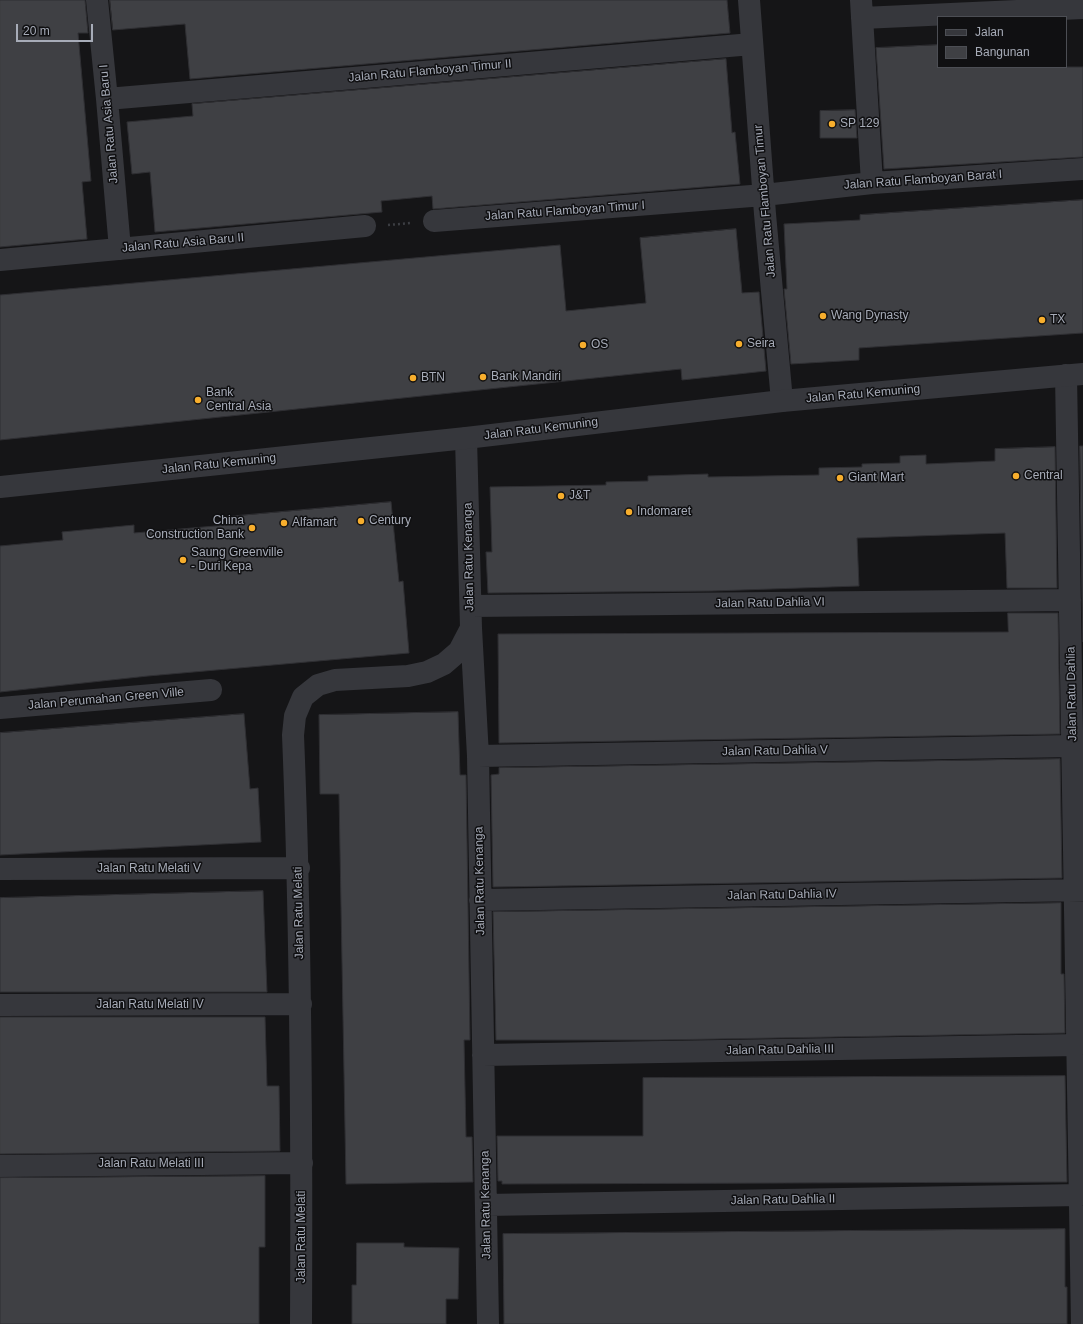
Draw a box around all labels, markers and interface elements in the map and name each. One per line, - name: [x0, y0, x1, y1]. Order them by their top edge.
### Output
- scale bar: [18, 16, 95, 42]
- legend: [937, 16, 1067, 68]
- text: 20 m: [23, 24, 50, 38]
- text: Jalan: [975, 25, 1004, 39]
- text: Bangunan: [975, 45, 1030, 59]
- street label: Jalan Ratu Flamboyan Timur II: [348, 57, 512, 85]
- street label: Jalan Ratu Asia Baru I: [97, 64, 121, 184]
- place label: SP 129: [840, 117, 879, 131]
- marker: SP 129: [827, 119, 837, 129]
- street label: Jalan Ratu Flamboyan Timur: [751, 124, 779, 278]
- street label: Jalan Ratu Flamboyan Barat I: [843, 167, 1003, 193]
- street label: Jalan Ratu Flamboyan Timur I: [485, 198, 645, 224]
- street label: Jalan Ratu Asia Baru II: [121, 230, 245, 256]
- place label: Wang Dynasty: [831, 309, 909, 323]
- marker: Wang Dynasty: [818, 311, 828, 321]
- place label: TX: [1050, 313, 1065, 327]
- marker: TX: [1037, 315, 1047, 325]
- place label: Seira: [747, 337, 775, 351]
- place label: OS: [591, 338, 608, 352]
- marker: Seira: [734, 339, 744, 349]
- marker: OS: [578, 340, 588, 350]
- place label: Bank Mandiri: [491, 370, 561, 384]
- place label: BTN: [421, 371, 445, 385]
- marker: Bank Mandiri: [478, 372, 488, 382]
- marker: BTN: [408, 373, 418, 383]
- street label: Jalan Ratu Kemuning: [805, 382, 921, 406]
- place label: Bank Central Asia: [206, 386, 271, 414]
- marker: Bank Central Asia: [193, 395, 203, 405]
- street label: Jalan Ratu Kemuning: [483, 415, 599, 443]
- street label: Jalan Ratu Kemuning: [161, 451, 277, 477]
- place label: Central: [1024, 469, 1063, 483]
- place label: Giant Mart: [848, 471, 904, 485]
- marker: Central: [1011, 471, 1021, 481]
- marker: Giant Mart: [835, 473, 845, 483]
- place label: J&T: [569, 489, 590, 503]
- marker: J&T: [556, 491, 566, 501]
- street label: Jalan Ratu Kenanga: [461, 503, 477, 611]
- place label: Indomaret: [637, 505, 691, 519]
- marker: Indomaret: [624, 507, 634, 517]
- place label: China Construction Bank: [146, 514, 244, 542]
- place label: Century: [369, 514, 411, 528]
- place label: Alfamart: [292, 516, 337, 530]
- marker: Century: [356, 516, 366, 526]
- marker: Alfamart: [279, 518, 289, 528]
- marker: China Construction Bank: [247, 523, 257, 533]
- place label: Saung Greenville - Duri Kepa: [191, 546, 283, 574]
- marker: Saung Greenville - Duri Kepa: [178, 555, 188, 565]
- street label: Jalan Ratu Dahlia VI: [715, 595, 825, 611]
- street label: Jalan Ratu Dahlia: [1064, 647, 1080, 741]
- street label: Jalan Perumahan Green Ville: [27, 685, 185, 713]
- street label: Jalan Ratu Dahlia V: [722, 743, 828, 759]
- street label: Jalan Ratu Kenanga: [472, 827, 488, 935]
- street label: Jalan Ratu Melati V: [97, 862, 201, 876]
- street label: Jalan Ratu Melati: [291, 867, 307, 959]
- street label: Jalan Ratu Dahlia IV: [727, 887, 837, 903]
- street label: Jalan Ratu Melati IV: [96, 998, 204, 1012]
- street label: Jalan Ratu Dahlia III: [726, 1042, 834, 1058]
- street label: Jalan Ratu Kenanga: [478, 1151, 494, 1259]
- street label: Jalan Ratu Melati III: [98, 1157, 204, 1171]
- street label: Jalan Ratu Melati: [295, 1191, 309, 1283]
- street label: Jalan Ratu Dahlia II: [731, 1192, 835, 1208]

